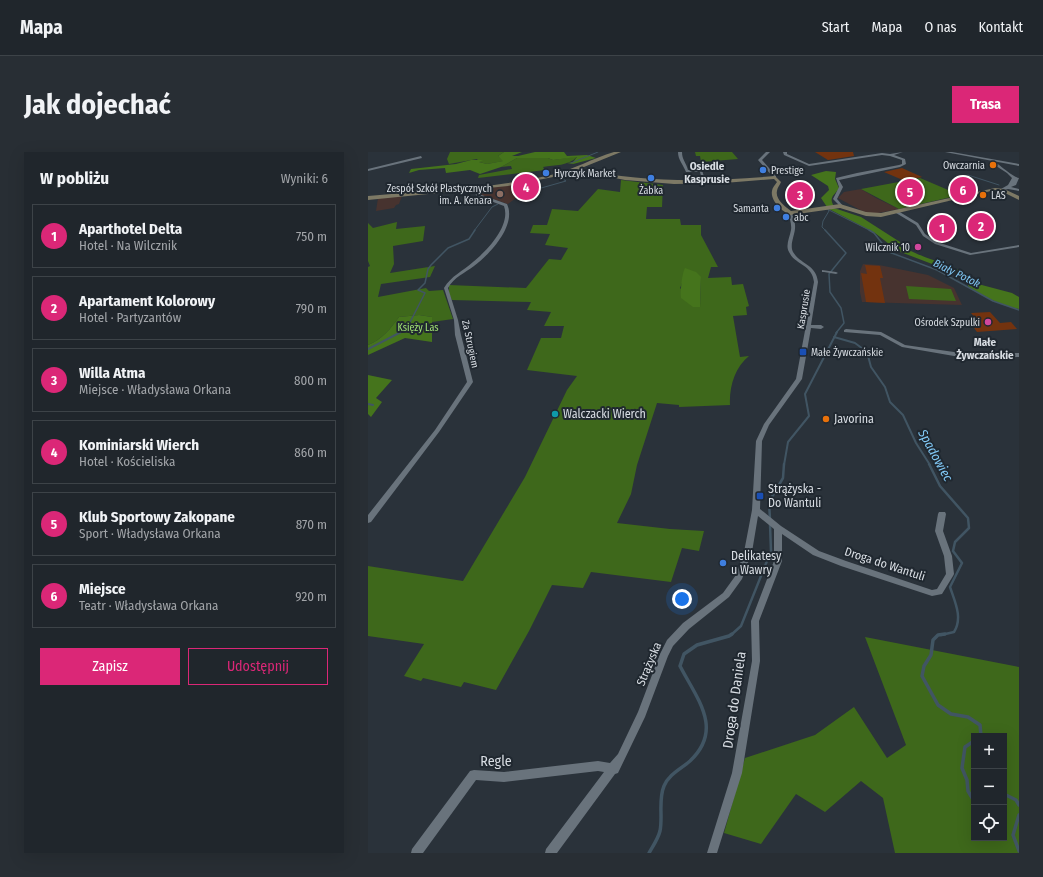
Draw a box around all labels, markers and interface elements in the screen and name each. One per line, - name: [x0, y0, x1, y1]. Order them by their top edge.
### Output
- text: Mapa: [20, 16, 63, 39]
- text: Start: [822, 19, 849, 36]
- text: Mapa: [871, 19, 902, 36]
- text: O nas: [924, 19, 957, 36]
- text: Kontakt: [979, 19, 1023, 36]
- button: Trasa: [952, 86, 1019, 123]
- text: Jak dojechać: [24, 88, 171, 121]
- district label: Osiedle Kasprusie: [684, 160, 730, 186]
- place label: Owczarnia: [943, 160, 985, 172]
- marker: Owczarnia: [988, 160, 998, 170]
- marker: Prestige: [758, 165, 768, 175]
- place label: Prestige: [771, 165, 804, 177]
- text: W pobliżu: [40, 168, 109, 189]
- marker: Hyrczyk Market: [541, 168, 551, 178]
- place label: Hyrczyk Market: [554, 168, 616, 180]
- text: Wyniki: 6: [281, 171, 328, 186]
- pin: 4: [513, 172, 539, 202]
- marker: Żabka: [646, 173, 656, 183]
- pin: 6: [950, 175, 976, 205]
- pin: 5: [897, 177, 923, 207]
- pin: 3: [787, 180, 813, 210]
- place label: Zespół Szkół Plastycznych im. A. Kenara: [387, 183, 492, 207]
- place label: Żabka: [639, 183, 663, 197]
- marker: Zespół Szkół Plastycznych im. A. Kenara: [495, 189, 505, 199]
- marker: LAS: [978, 190, 988, 200]
- place label: LAS: [991, 190, 1006, 202]
- place label: Samanta: [733, 203, 769, 215]
- marker: Samanta: [772, 203, 782, 213]
- pin: 2: [968, 211, 994, 241]
- marker: abc: [781, 212, 791, 222]
- place label: abc: [794, 212, 809, 224]
- pin: 1: [929, 213, 955, 243]
- text: Aparthotel Delta: [79, 220, 182, 238]
- text: 1: [51, 229, 57, 244]
- text: 750 m: [296, 229, 327, 244]
- text: Hotel · Na Wilcznik: [79, 238, 177, 253]
- place label: Wilcznik 10: [865, 242, 910, 254]
- marker: Wilcznik 10: [913, 242, 923, 252]
- water label: Biały Potok: [931, 257, 983, 291]
- street label: Kasprusie: [795, 288, 813, 330]
- text: Apartament Kolorowy: [79, 292, 215, 310]
- text: 2: [51, 301, 57, 316]
- text: 790 m: [296, 301, 327, 316]
- text: Hotel · Partyzantów: [79, 310, 181, 325]
- place label: Ośrodek Szpulki: [914, 317, 980, 329]
- marker: Ośrodek Szpulki: [983, 317, 993, 327]
- street label: Za Strugiem: [459, 319, 481, 369]
- park label: Księży Las: [397, 322, 439, 334]
- district label: Małe Żywczańskie: [956, 336, 1014, 362]
- place label: Małe Żywczańskie: [811, 345, 883, 359]
- marker: Małe Żywczańskie: [798, 347, 808, 357]
- text: Willa Atma: [79, 364, 145, 382]
- text: 3: [51, 373, 57, 388]
- text: 800 m: [294, 373, 327, 388]
- text: Miejsce · Władysława Orkana: [79, 382, 231, 397]
- place label: Walczacki Wierch: [563, 407, 646, 421]
- marker: Walczacki Wierch: [550, 409, 560, 419]
- place label: Javorina: [834, 412, 874, 426]
- marker: Javorina: [821, 414, 831, 424]
- water label: Spadowiec: [915, 426, 956, 484]
- text: Kominiarski Wierch: [79, 436, 199, 454]
- text: 4: [51, 445, 57, 460]
- text: 860 m: [294, 445, 327, 460]
- text: Hotel · Kościeliska: [79, 454, 175, 469]
- place label: Strążyska - Do Wantuli: [768, 482, 821, 510]
- marker: Strążyska - Do Wantuli: [755, 491, 765, 501]
- text: Klub Sportowy Zakopane: [79, 508, 235, 526]
- text: 5: [51, 517, 57, 532]
- text: 870 m: [296, 517, 327, 532]
- text: Sport · Władysława Orkana: [79, 526, 221, 541]
- street label: Droga do Wantuli: [843, 544, 927, 584]
- place label: Delikatesy u Wawry: [731, 549, 782, 577]
- marker: Delikatesy u Wawry: [718, 558, 728, 568]
- text: Miejsce: [79, 580, 126, 598]
- text: 6: [51, 589, 57, 604]
- text: 920 m: [295, 589, 327, 604]
- your location: [672, 589, 692, 609]
- text: Teatr · Władysława Orkana: [79, 598, 218, 613]
- street label: Strążyska: [634, 640, 664, 688]
- button: Zapisz: [40, 648, 180, 685]
- button: Udostępnij: [188, 648, 328, 685]
- street label: Droga do Daniela: [719, 650, 750, 750]
- map controls: [971, 733, 1007, 841]
- button: +: [971, 733, 1007, 769]
- street label: Regle: [480, 753, 512, 770]
- button: −: [971, 769, 1007, 805]
- button: locate: [971, 805, 1007, 841]

